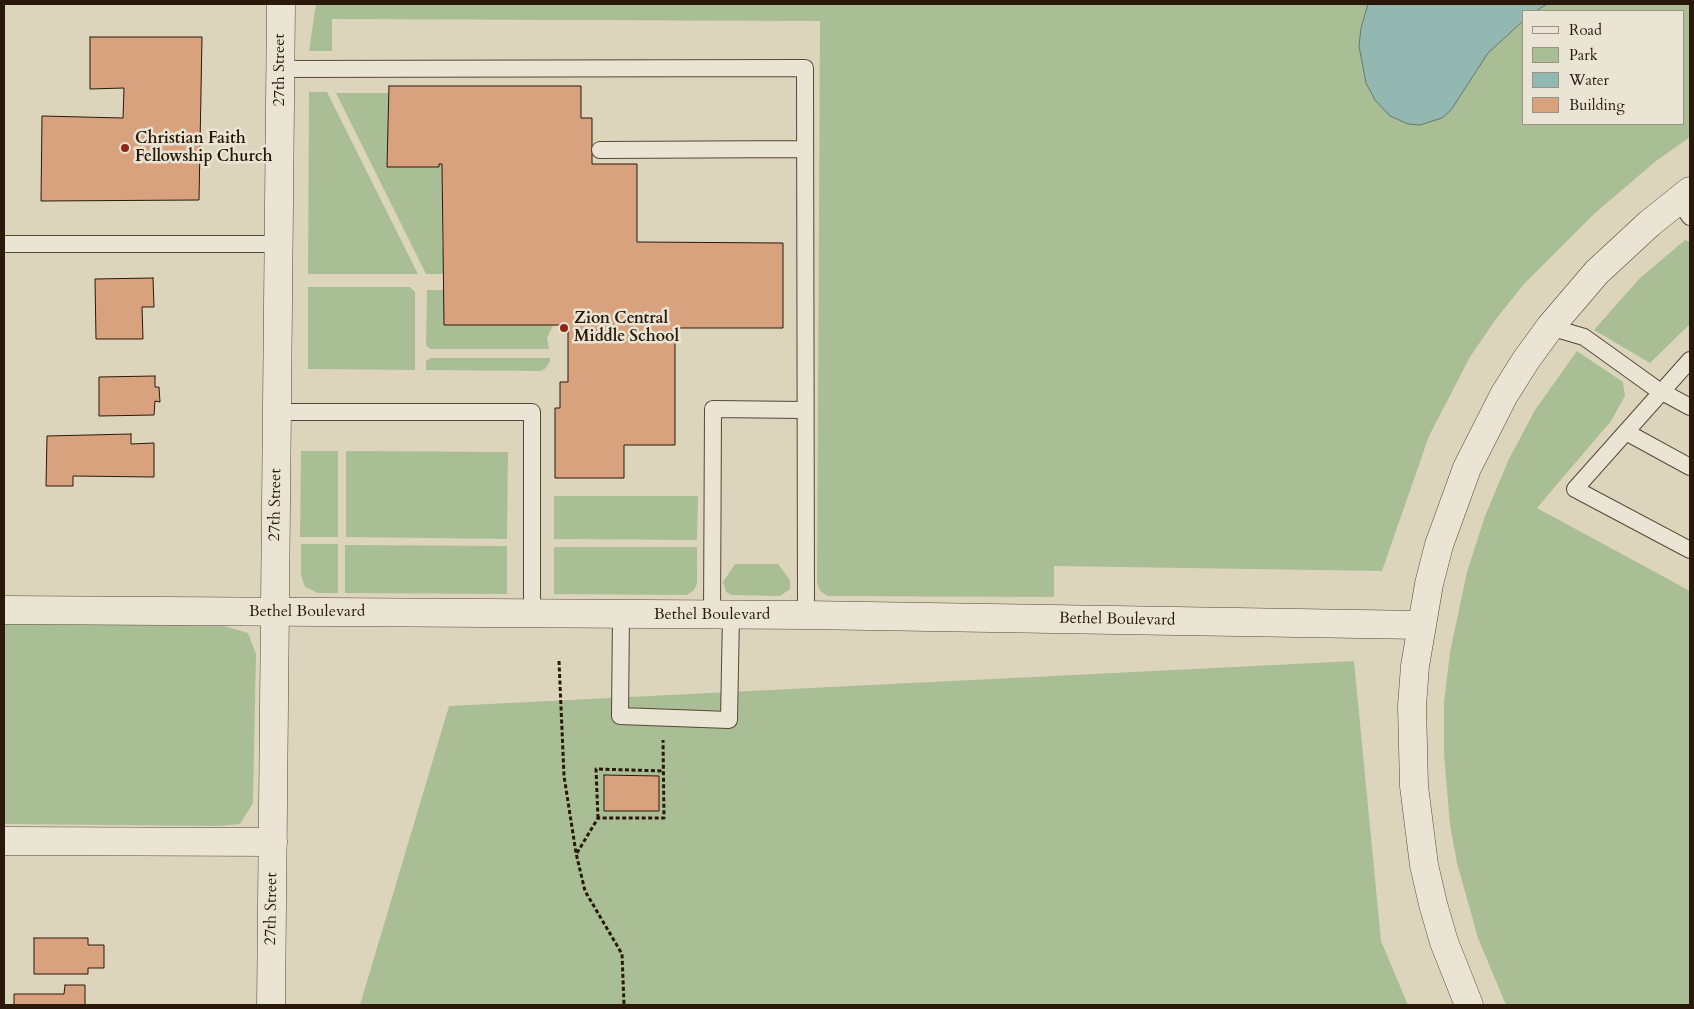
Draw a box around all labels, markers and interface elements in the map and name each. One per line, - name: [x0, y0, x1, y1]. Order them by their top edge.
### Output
- legend: [1522, 10, 1684, 125]
- text: Road: [1569, 20, 1602, 40]
- street label: 27th Street: [270, 33, 290, 107]
- text: Park: [1569, 45, 1598, 65]
- text: Water: [1569, 70, 1609, 90]
- text: Building: [1569, 95, 1625, 115]
- place label: Christian Faith Fellowship Church: [135, 129, 272, 167]
- marker: Christian Faith Fellowship Church: [119, 142, 131, 154]
- place label: Zion Central Middle School: [574, 309, 679, 347]
- marker: Zion Central Middle School: [558, 322, 570, 334]
- street label: 27th Street: [266, 468, 286, 542]
- street label: Bethel Boulevard: [249, 602, 365, 622]
- street label: Bethel Boulevard: [654, 605, 770, 625]
- street label: Bethel Boulevard: [1059, 609, 1175, 631]
- street label: 27th Street: [262, 872, 282, 946]

